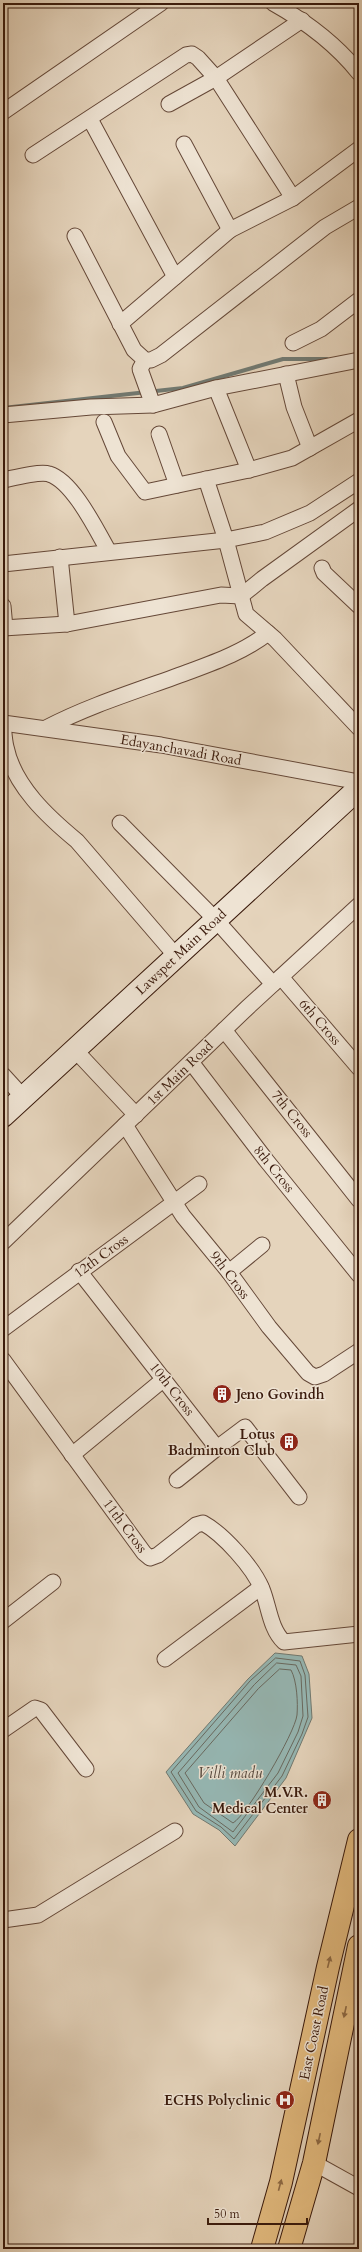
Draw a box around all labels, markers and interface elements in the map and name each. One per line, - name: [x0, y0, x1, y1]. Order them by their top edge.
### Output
- street label: Edayanchavadi Road: [119, 730, 244, 770]
- street label: Lawspet Main Road: [131, 904, 231, 999]
- street label: 6th Cross: [295, 995, 346, 1050]
- street label: 1st Main Road: [143, 1036, 218, 1110]
- street label: 7th Cross: [267, 1086, 317, 1142]
- street label: 8th Cross: [249, 1141, 299, 1197]
- street label: 12th Cross: [70, 1230, 132, 1282]
- street label: 9th Cross: [206, 1247, 255, 1303]
- street label: 10th Cross: [145, 1358, 199, 1420]
- building icon: Jeno Govindh: [211, 1383, 233, 1405]
- place label: Jeno Govindh: [234, 1385, 325, 1404]
- place label: Lotus Badminton Club: [168, 1425, 275, 1460]
- building icon: Lotus Badminton Club: [278, 1431, 300, 1453]
- street label: 11th Cross: [98, 1495, 152, 1557]
- water label: Villi madu: [198, 1763, 263, 1783]
- place label: M.V.R. Medical Center: [212, 1783, 308, 1818]
- building icon: M.V.R. Medical Center: [311, 1789, 333, 1811]
- one-way arrow: [327, 1956, 333, 1968]
- street label: East Coast Road: [295, 1984, 333, 2082]
- one-way arrow: [342, 2005, 348, 2018]
- hospital icon: ECHS Polyclinic: [274, 2089, 296, 2111]
- place label: ECHS Polyclinic: [164, 2091, 271, 2110]
- one-way arrow: [315, 2133, 321, 2145]
- one-way arrow: [277, 2178, 283, 2190]
- scale bar: [208, 2200, 307, 2226]
- text: 50 m: [214, 2206, 241, 2222]

